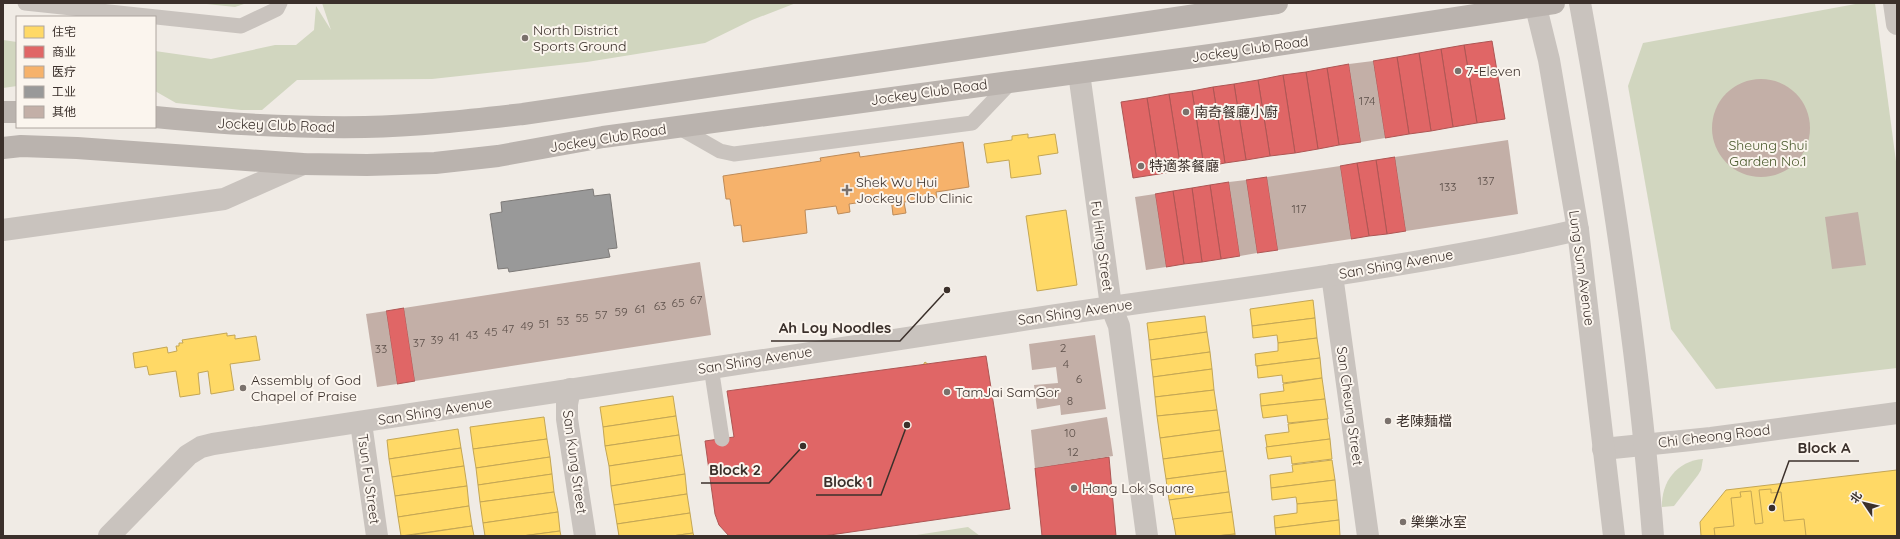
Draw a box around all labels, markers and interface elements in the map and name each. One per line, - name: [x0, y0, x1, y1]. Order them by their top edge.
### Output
- legend: [16, 16, 156, 128]
- place label: North District Sports Ground: [533, 21, 626, 55]
- text: 住宅: [52, 24, 76, 39]
- street label: Jockey Club Road: [1190, 32, 1310, 66]
- marker: North District Sports Ground: [520, 33, 530, 43]
- text: 商业: [52, 44, 76, 59]
- place label: 7-Eleven: [1466, 62, 1521, 80]
- text: 医疗: [52, 64, 76, 79]
- marker: 7-Eleven: [1453, 66, 1463, 76]
- street label: Jockey Club Road: [869, 75, 989, 109]
- text: 工业: [52, 84, 76, 99]
- house number: 174: [1359, 93, 1375, 108]
- place label: 南奇餐廳小廚: [1194, 103, 1278, 121]
- text: 其他: [52, 104, 76, 119]
- marker: 南奇餐廳小廚: [1181, 107, 1191, 117]
- street label: Jockey Club Road: [217, 114, 335, 136]
- street label: Jockey Club Road: [548, 120, 668, 156]
- park label: Sheung Shui Garden No.1: [1728, 136, 1808, 170]
- place label: 特適茶餐廳: [1149, 157, 1219, 175]
- marker: 特適茶餐廳: [1136, 161, 1146, 171]
- place label: Shek Wu Hui Jockey Club Clinic: [856, 173, 973, 207]
- house number: 137: [1478, 173, 1494, 188]
- house number: 133: [1439, 179, 1457, 194]
- marker: Shek Wu Hui Jockey Club Clinic: [841, 184, 853, 196]
- street label: Fu Hing Street: [1087, 199, 1117, 293]
- house number: 117: [1291, 201, 1307, 216]
- street label: Lung Sum Avenue: [1565, 209, 1599, 327]
- street label: San Shing Avenue: [1338, 245, 1455, 283]
- house number: 67: [690, 292, 702, 307]
- house number: 65: [672, 295, 685, 310]
- street label: San Shing Avenue: [1016, 295, 1134, 329]
- house number: 63: [654, 298, 666, 313]
- house number: 61: [635, 301, 645, 316]
- house number: 59: [614, 304, 628, 319]
- house number: 57: [595, 307, 607, 322]
- house number: 55: [575, 310, 589, 325]
- house number: 53: [557, 313, 569, 328]
- callout: Ah Loy Noodles: [771, 314, 900, 341]
- house number: 51: [539, 316, 549, 331]
- house number: 49: [521, 318, 534, 333]
- text: Ah Loy Noodles: [779, 318, 891, 337]
- house number: 47: [502, 321, 514, 336]
- house number: 45: [485, 324, 497, 339]
- house number: 43: [466, 327, 478, 342]
- house number: 41: [449, 329, 459, 344]
- house number: 39: [431, 332, 444, 347]
- house number: 37: [413, 335, 425, 350]
- house number: 2: [1060, 340, 1067, 355]
- house number: 33: [375, 341, 387, 356]
- street label: San Shing Avenue: [696, 342, 814, 378]
- street label: San Cheung Street: [1333, 345, 1367, 467]
- house number: 4: [1063, 356, 1069, 371]
- place label: Assembly of God Chapel of Praise: [251, 371, 361, 405]
- house number: 6: [1076, 371, 1083, 386]
- marker: Assembly of God Chapel of Praise: [238, 383, 248, 393]
- place label: TamJai SamGor: [955, 383, 1060, 401]
- marker: TamJai SamGor: [942, 387, 952, 397]
- street label: San Shing Avenue: [376, 393, 494, 429]
- house number: 8: [1067, 393, 1073, 408]
- street label: San Kung Street: [559, 409, 591, 515]
- place label: 老陳麵檔: [1396, 412, 1452, 430]
- marker: 老陳麵檔: [1383, 416, 1393, 426]
- street label: Chi Cheong Road: [1657, 420, 1771, 452]
- house number: 10: [1064, 425, 1076, 440]
- street label: Tsun Fu Street: [354, 433, 384, 526]
- callout: Block A: [1789, 434, 1859, 461]
- text: Block A: [1797, 438, 1851, 457]
- house number: 12: [1067, 444, 1079, 459]
- callout: Block 2: [701, 456, 769, 483]
- text: Block 2: [709, 460, 761, 479]
- callout: Block 1: [816, 468, 881, 495]
- text: Block 1: [823, 472, 873, 491]
- place label: Hang Lok Square: [1082, 479, 1194, 497]
- marker: Hang Lok Square: [1069, 483, 1079, 493]
- north arrow: [1844, 483, 1884, 523]
- text: 北: [1847, 489, 1865, 506]
- place label: 樂樂冰室: [1411, 513, 1467, 531]
- marker: 樂樂冰室: [1398, 517, 1408, 527]

